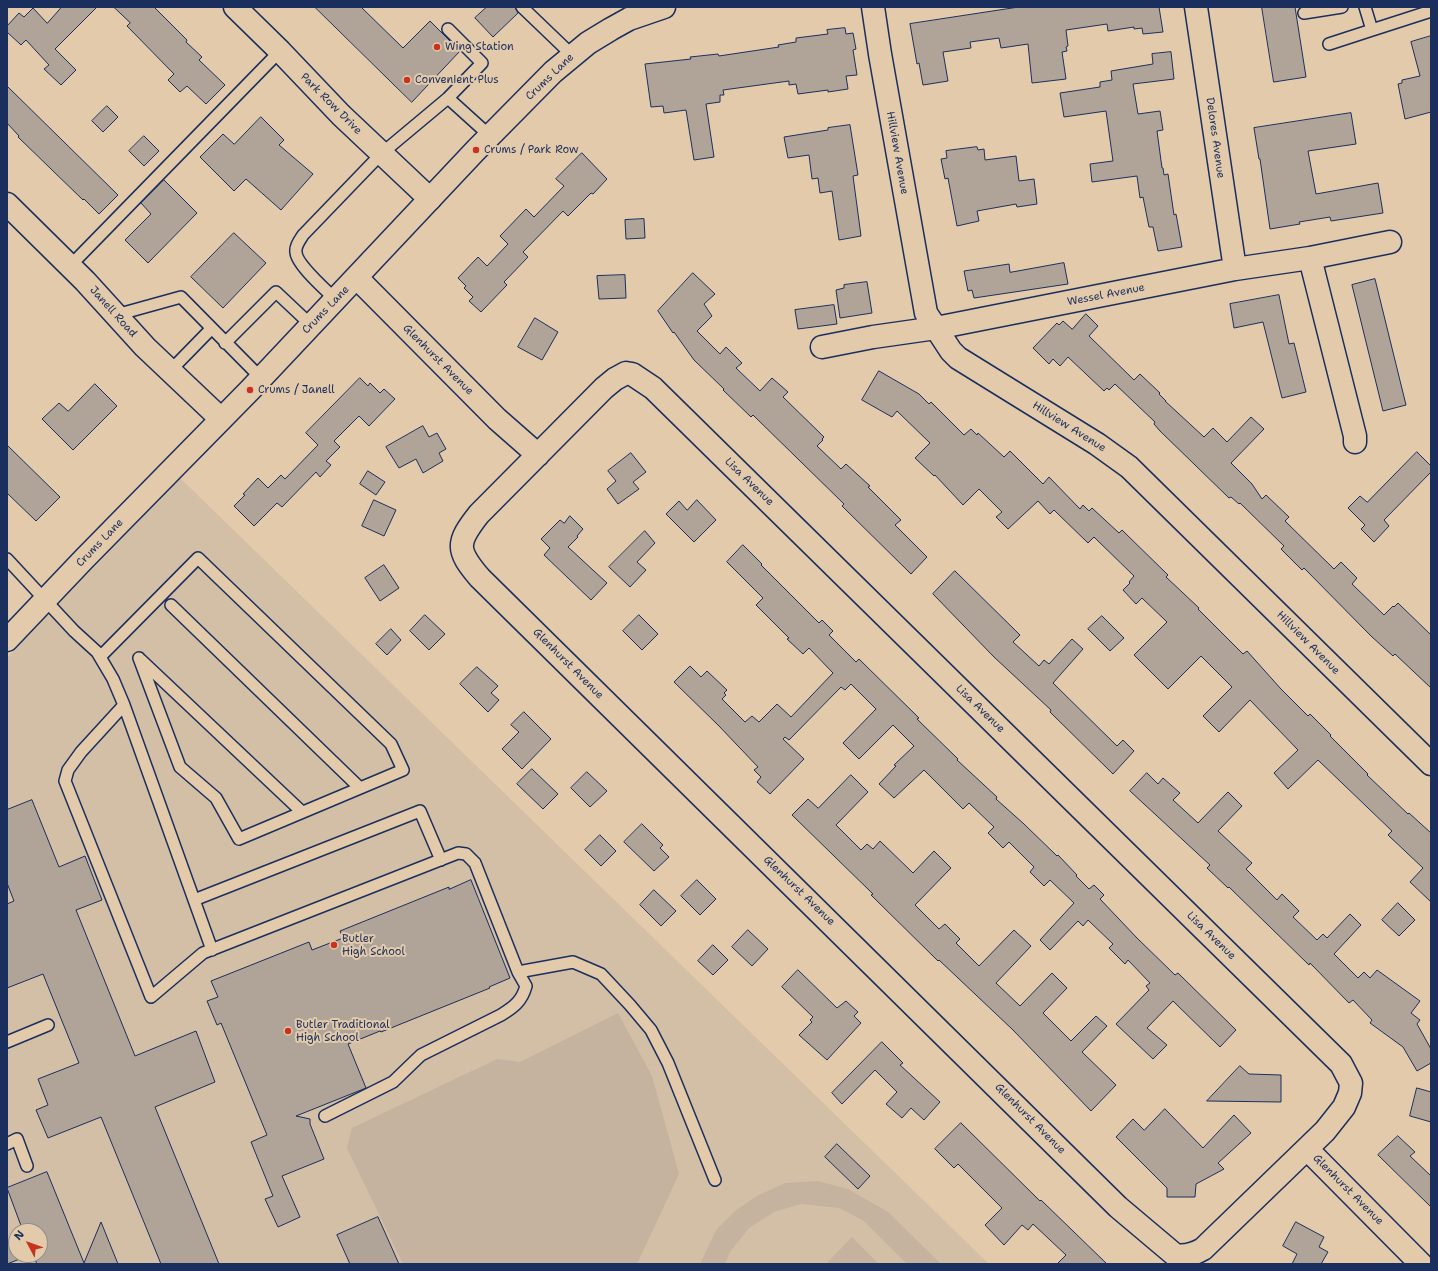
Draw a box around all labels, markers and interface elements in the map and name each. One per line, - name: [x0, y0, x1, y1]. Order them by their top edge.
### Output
- place label: Wing Station: [445, 40, 514, 54]
- marker: Wing Station: [432, 42, 442, 52]
- street label: Crums Lane: [523, 51, 577, 103]
- street label: Park Row Drive: [298, 71, 364, 137]
- place label: Convenient Plus: [415, 73, 499, 87]
- marker: Convenient Plus: [402, 75, 412, 85]
- street label: Delores Avenue: [1203, 97, 1227, 179]
- street label: Hillview Avenue: [883, 110, 911, 196]
- place label: Crums / Park Row: [484, 143, 579, 157]
- marker: Crums / Park Row: [471, 145, 481, 155]
- street label: Wessel Avenue: [1066, 281, 1146, 309]
- street label: Crums Lane: [300, 283, 352, 337]
- street label: Janell Road: [87, 284, 139, 340]
- street label: Glenhurst Avenue: [400, 322, 476, 398]
- place label: Crums / Janell: [258, 383, 335, 397]
- marker: Crums / Janell: [245, 385, 255, 395]
- street label: Hillview Avenue: [1030, 399, 1108, 455]
- street label: Lisa Avenue: [722, 455, 776, 509]
- street label: Crums Lane: [74, 516, 126, 570]
- street label: Hillview Avenue: [1274, 609, 1342, 677]
- street label: Glenhurst Avenue: [530, 626, 606, 702]
- street label: Lisa Avenue: [953, 682, 1007, 736]
- street label: Glenhurst Avenue: [760, 853, 838, 929]
- street label: Lisa Avenue: [1184, 909, 1238, 963]
- place label: Butler High School: [342, 932, 405, 958]
- marker: Butler High School: [329, 940, 339, 950]
- place label: Butler Traditional High School: [296, 1018, 390, 1044]
- marker: Butler Traditional High School: [283, 1026, 293, 1036]
- street label: Glenhurst Avenue: [992, 1081, 1068, 1157]
- street label: Glenhurst Avenue: [1310, 1152, 1386, 1228]
- north arrow: [8, 1223, 48, 1263]
- text: N: [11, 1227, 28, 1244]

